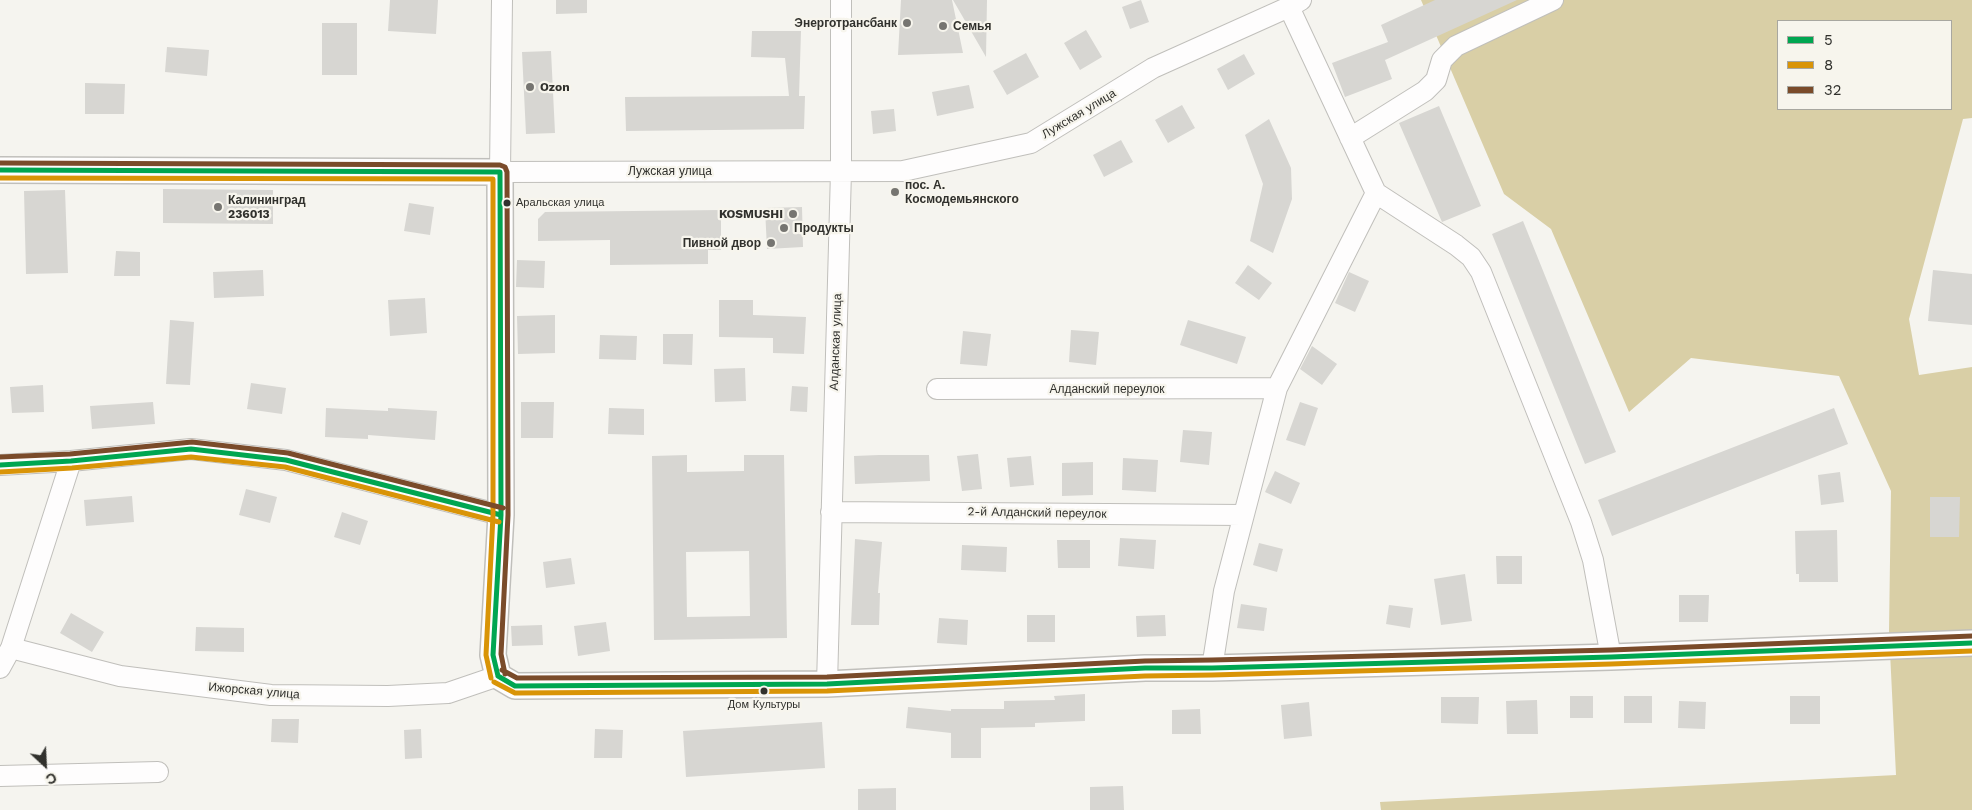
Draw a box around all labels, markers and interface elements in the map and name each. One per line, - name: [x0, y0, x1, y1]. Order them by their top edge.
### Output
- place label: Энерготрансбанк: [794, 16, 897, 30]
- marker: Энерготрансбанк: [901, 17, 913, 29]
- place label: Семья: [953, 19, 991, 33]
- marker: Семья: [937, 20, 949, 32]
- legend: [1777, 20, 1952, 110]
- text: 5: [1824, 31, 1833, 49]
- text: 8: [1824, 56, 1833, 74]
- place label: Ozon: [540, 80, 570, 94]
- marker: Ozon: [524, 81, 536, 93]
- text: 32: [1824, 81, 1842, 99]
- street label: Лужская улица: [1039, 86, 1119, 142]
- street label: Лужская улица: [628, 164, 712, 178]
- place label: пос. А. Космодемьянского: [905, 178, 1019, 206]
- marker: пос. А. Космодемьянского: [889, 186, 901, 198]
- place label: Калининград 236013: [228, 193, 306, 221]
- place label: Аральская улица: [516, 196, 604, 210]
- marker: Аральская улица: [502, 198, 512, 208]
- marker: Калининград 236013: [212, 201, 224, 213]
- place label: KOSMUSHI: [719, 207, 783, 221]
- marker: KOSMUSHI: [787, 208, 799, 220]
- place label: Продукты: [794, 221, 854, 235]
- marker: Продукты: [778, 222, 790, 234]
- place label: Пивной двор: [683, 236, 761, 250]
- marker: Пивной двор: [765, 237, 777, 249]
- street label: Алданская улица: [827, 293, 845, 391]
- street label: Алданский переулок: [1049, 382, 1165, 396]
- street label: 2-й Алданский переулок: [967, 505, 1107, 521]
- street label: Ижорская улица: [208, 680, 300, 702]
- marker: Дом Культуры: [759, 686, 769, 696]
- place label: Дом Культуры: [728, 698, 800, 712]
- north arrow: [20, 740, 70, 790]
- text: С: [43, 769, 59, 788]

